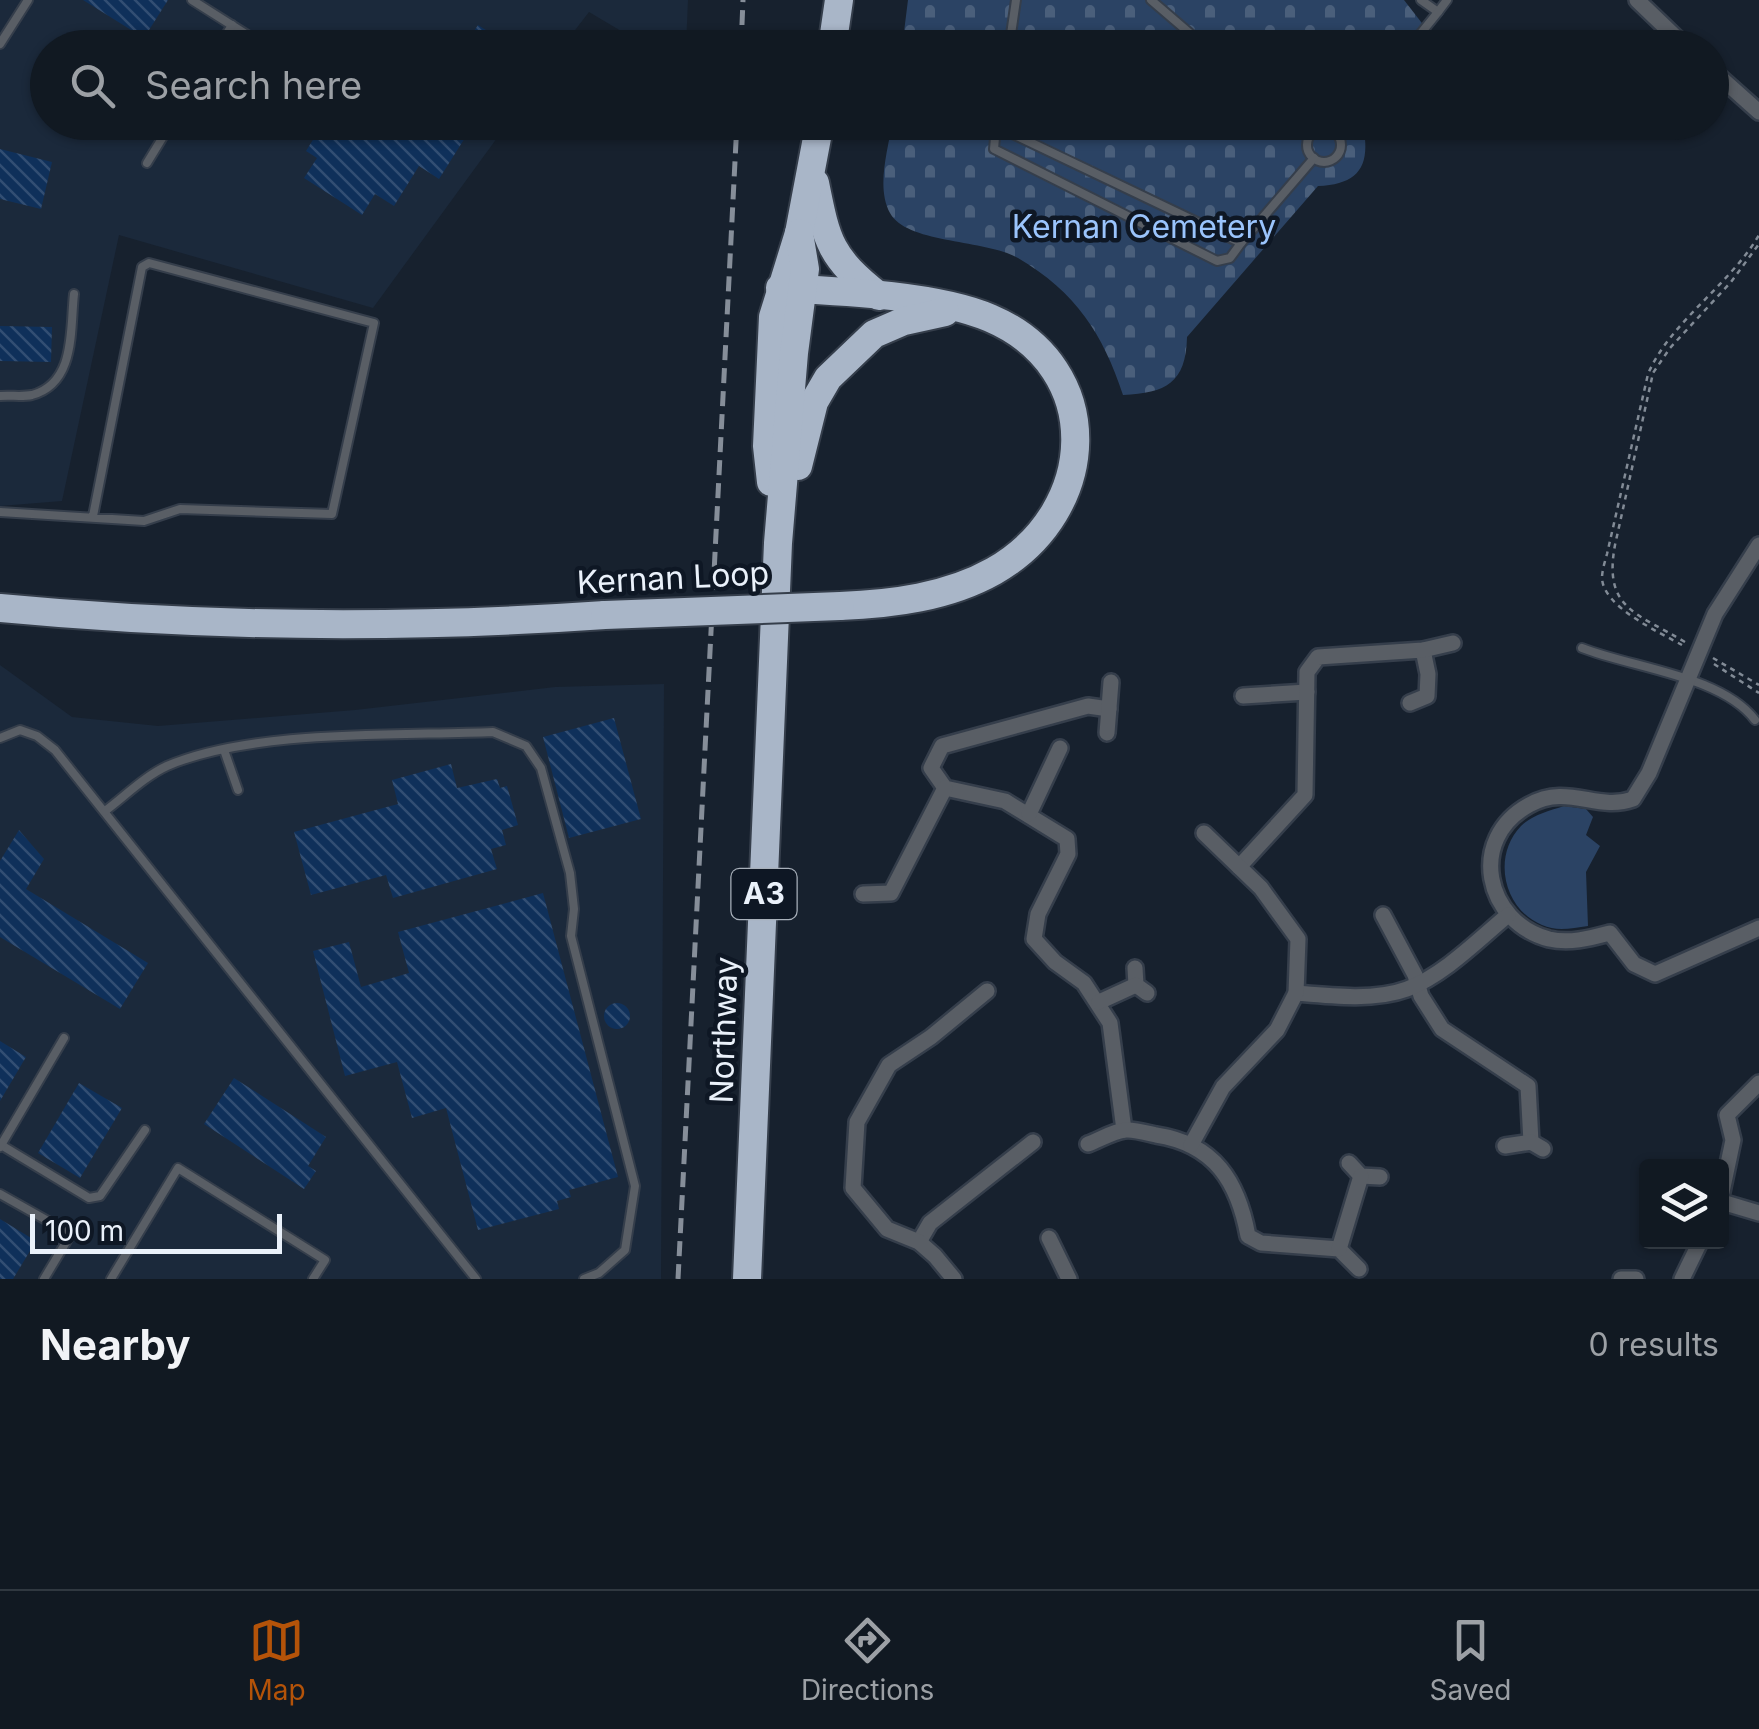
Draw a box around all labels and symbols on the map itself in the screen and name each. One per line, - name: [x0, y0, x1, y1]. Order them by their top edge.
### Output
- park label: Kernan Cemetery: [1012, 207, 1276, 246]
- street label: Kernan Loop: [576, 553, 770, 602]
- road number: A3: [732, 869, 796, 919]
- street label: Northway: [701, 956, 746, 1104]
- scale bar: [30, 1209, 282, 1254]

